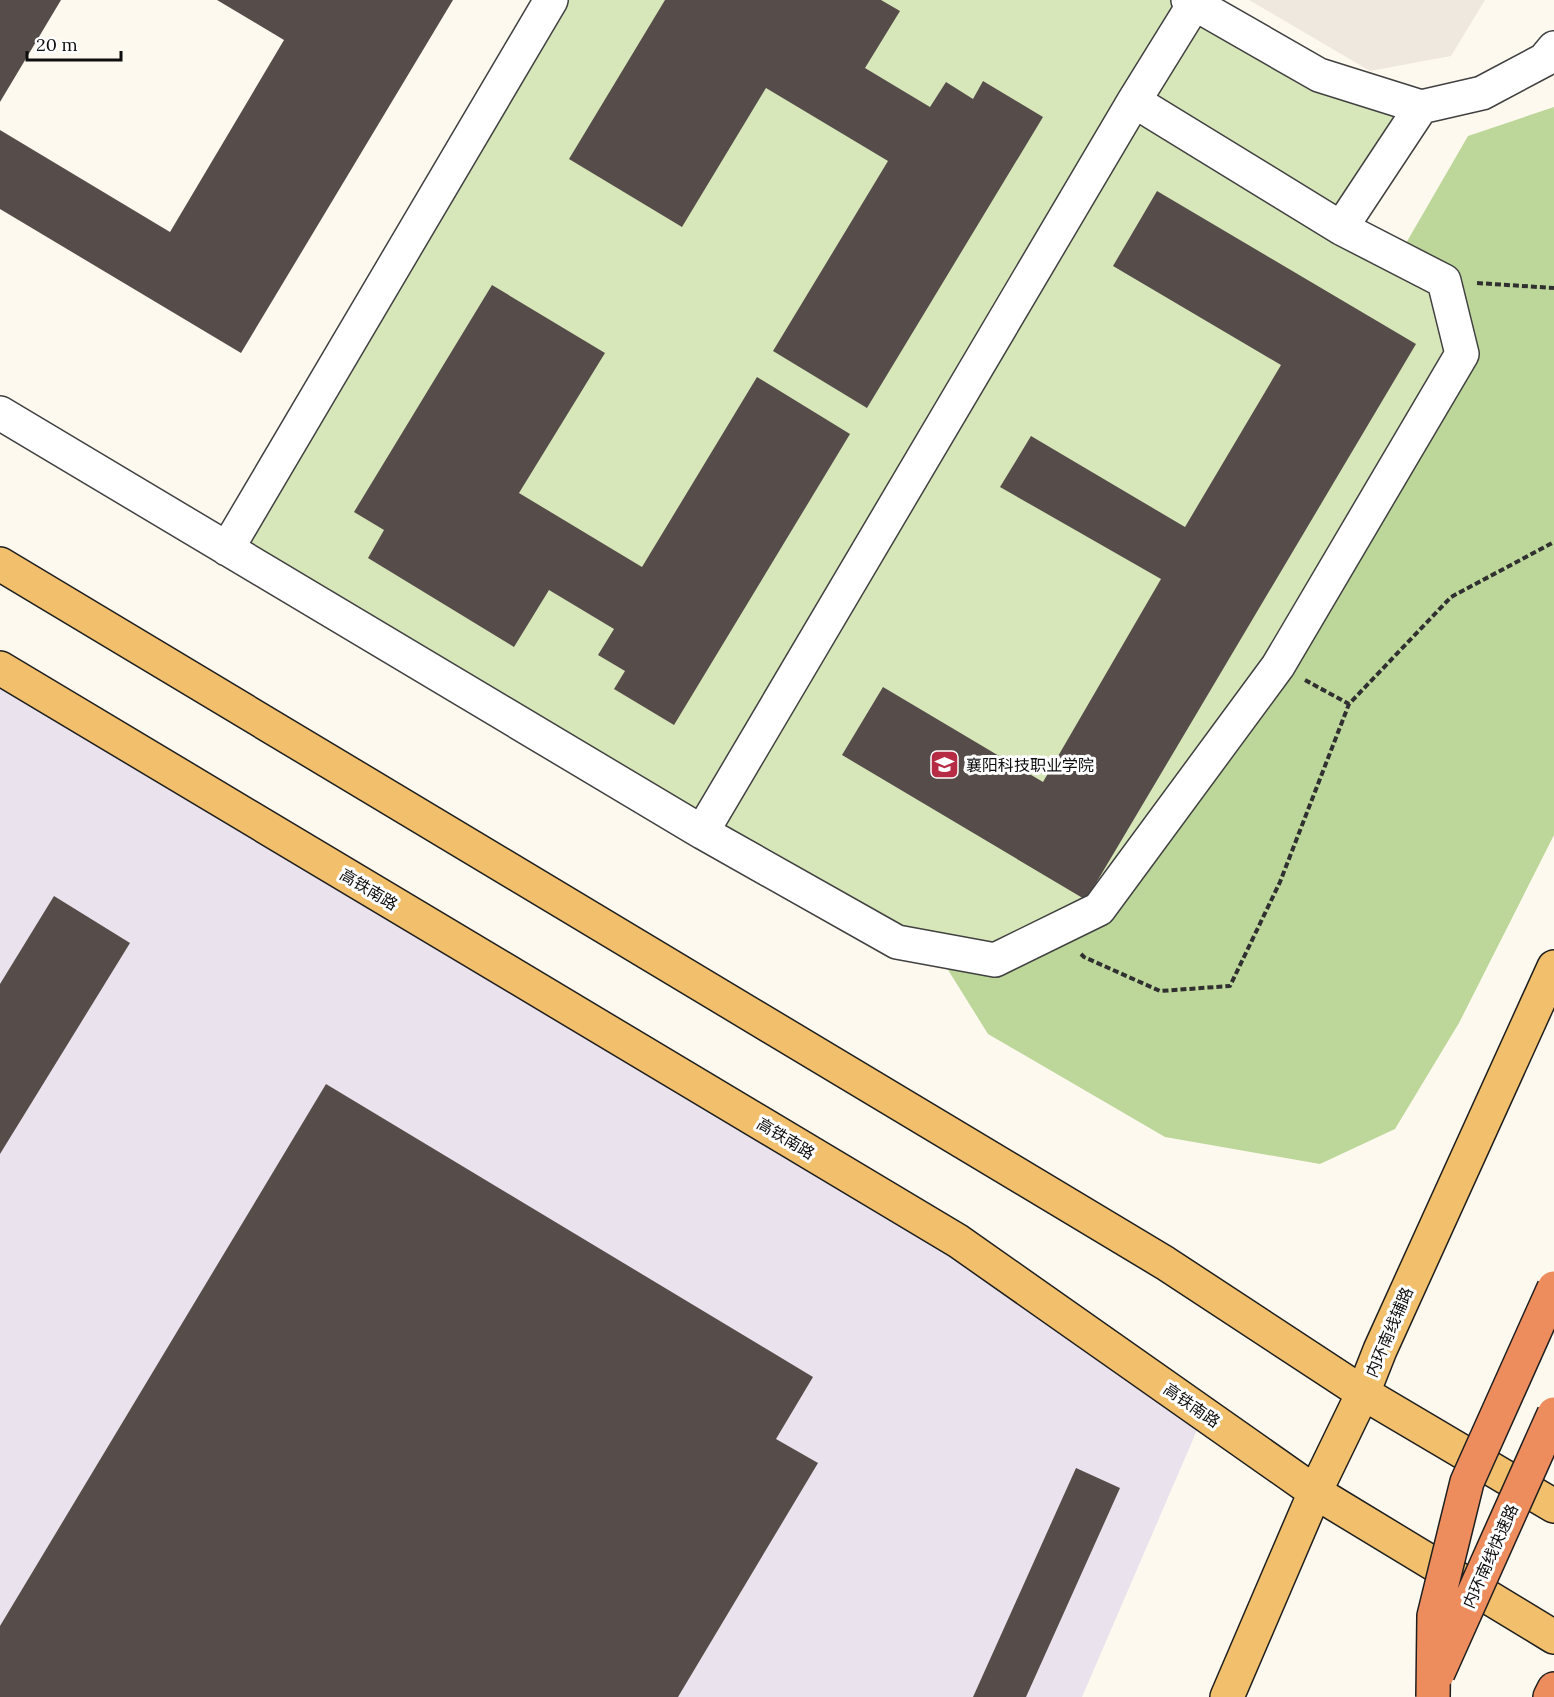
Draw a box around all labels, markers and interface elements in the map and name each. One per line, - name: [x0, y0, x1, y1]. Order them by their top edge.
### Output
- scale bar: [27, 24, 122, 62]
- text: 20 m: [36, 33, 78, 56]
- school or university icon: 襄阳科技职业学院: [929, 749, 961, 781]
- place label: 襄阳科技职业学院: [966, 755, 1094, 775]
- street label: 高铁南路: [336, 864, 402, 914]
- street label: 高铁南路: [753, 1113, 819, 1163]
- street label: 内环南线辅路: [1361, 1284, 1417, 1380]
- street label: 高铁南路: [1160, 1378, 1224, 1432]
- street label: 内环南线快速路: [1458, 1501, 1522, 1611]

